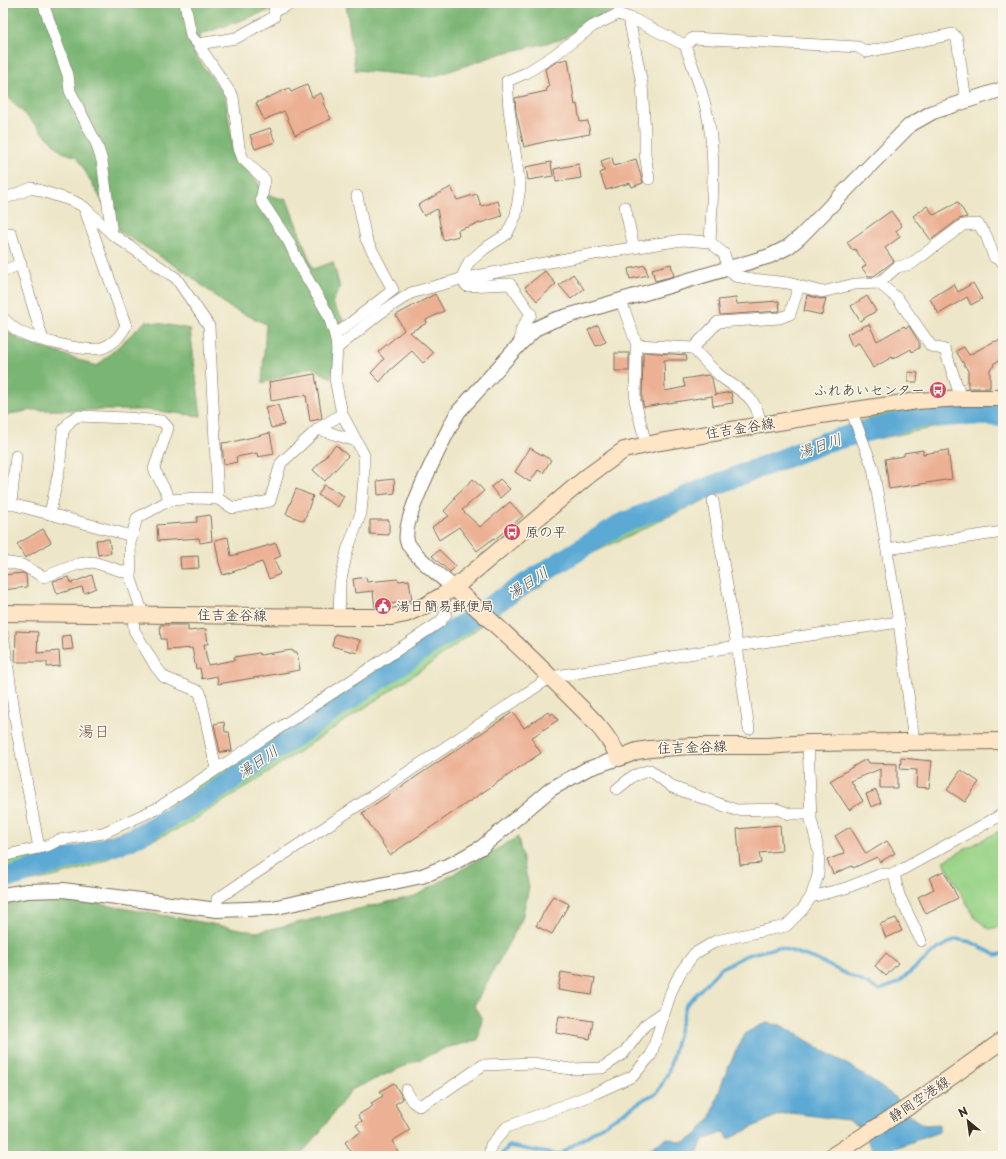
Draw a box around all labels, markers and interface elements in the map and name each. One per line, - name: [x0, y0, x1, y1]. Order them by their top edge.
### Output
- place label: ふれあいセンター: [814, 379, 925, 400]
- bus stop icon: ふれあいセンター: [928, 380, 948, 400]
- street label: 住吉金谷線: [704, 412, 776, 443]
- water label: 湯日川: [794, 426, 845, 463]
- place label: 原の平: [525, 521, 567, 542]
- bus stop icon: 原の平: [502, 522, 522, 542]
- water label: 湯日川: [502, 560, 552, 603]
- place label: 湯日簡易郵便局: [396, 595, 494, 616]
- public building icon: 湯日簡易郵便局: [373, 596, 393, 616]
- street label: 住吉金谷線: [197, 603, 267, 626]
- district label: 湯日: [78, 718, 110, 742]
- street label: 住吉金谷線: [657, 735, 727, 758]
- water label: 湯日川: [232, 739, 282, 783]
- street label: 静岡空港線: [884, 1070, 954, 1127]
- north arrow: [948, 1101, 988, 1141]
- text: N: [955, 1102, 971, 1121]

